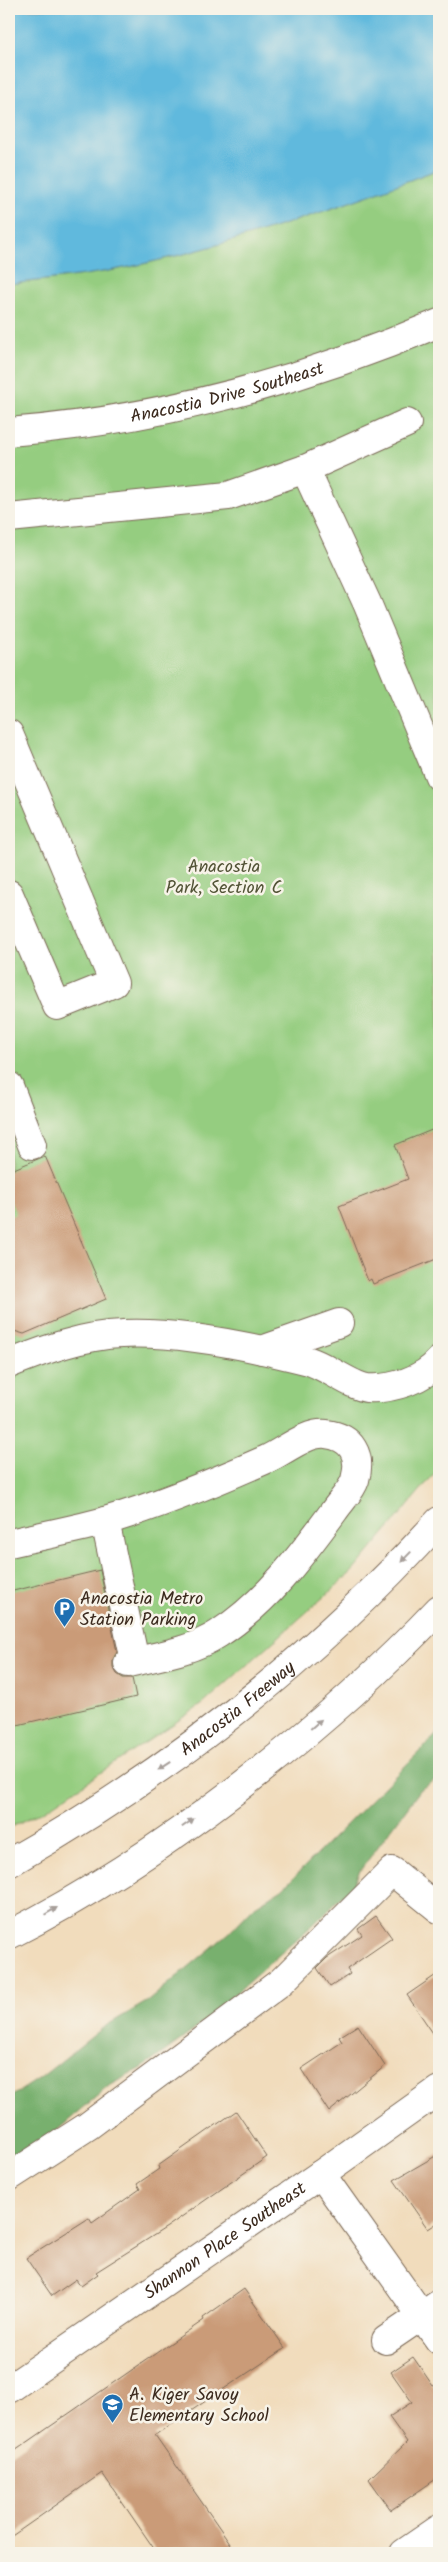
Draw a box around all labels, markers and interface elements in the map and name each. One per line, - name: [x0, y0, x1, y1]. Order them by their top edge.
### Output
- street label: Anacostia Drive Southeast: [128, 354, 329, 432]
- park label: Anacostia Park, Section C: [166, 853, 282, 903]
- one-way arrow: [400, 1550, 412, 1562]
- place label: Anacostia Metro Station Parking: [80, 1585, 203, 1635]
- parking icon: Anacostia Metro Station Parking: [52, 1596, 76, 1627]
- street label: Anacostia Freeway: [174, 1654, 303, 1765]
- one-way arrow: [309, 1718, 322, 1729]
- one-way arrow: [157, 1761, 171, 1771]
- one-way arrow: [181, 1818, 194, 1828]
- one-way arrow: [45, 1907, 58, 1916]
- street label: Shannon Place Southeast: [138, 2175, 314, 2308]
- place label: A. Kiger Savoy Elementary School: [129, 2381, 270, 2431]
- school or university icon: A. Kiger Savoy Elementary School: [101, 2392, 125, 2423]

